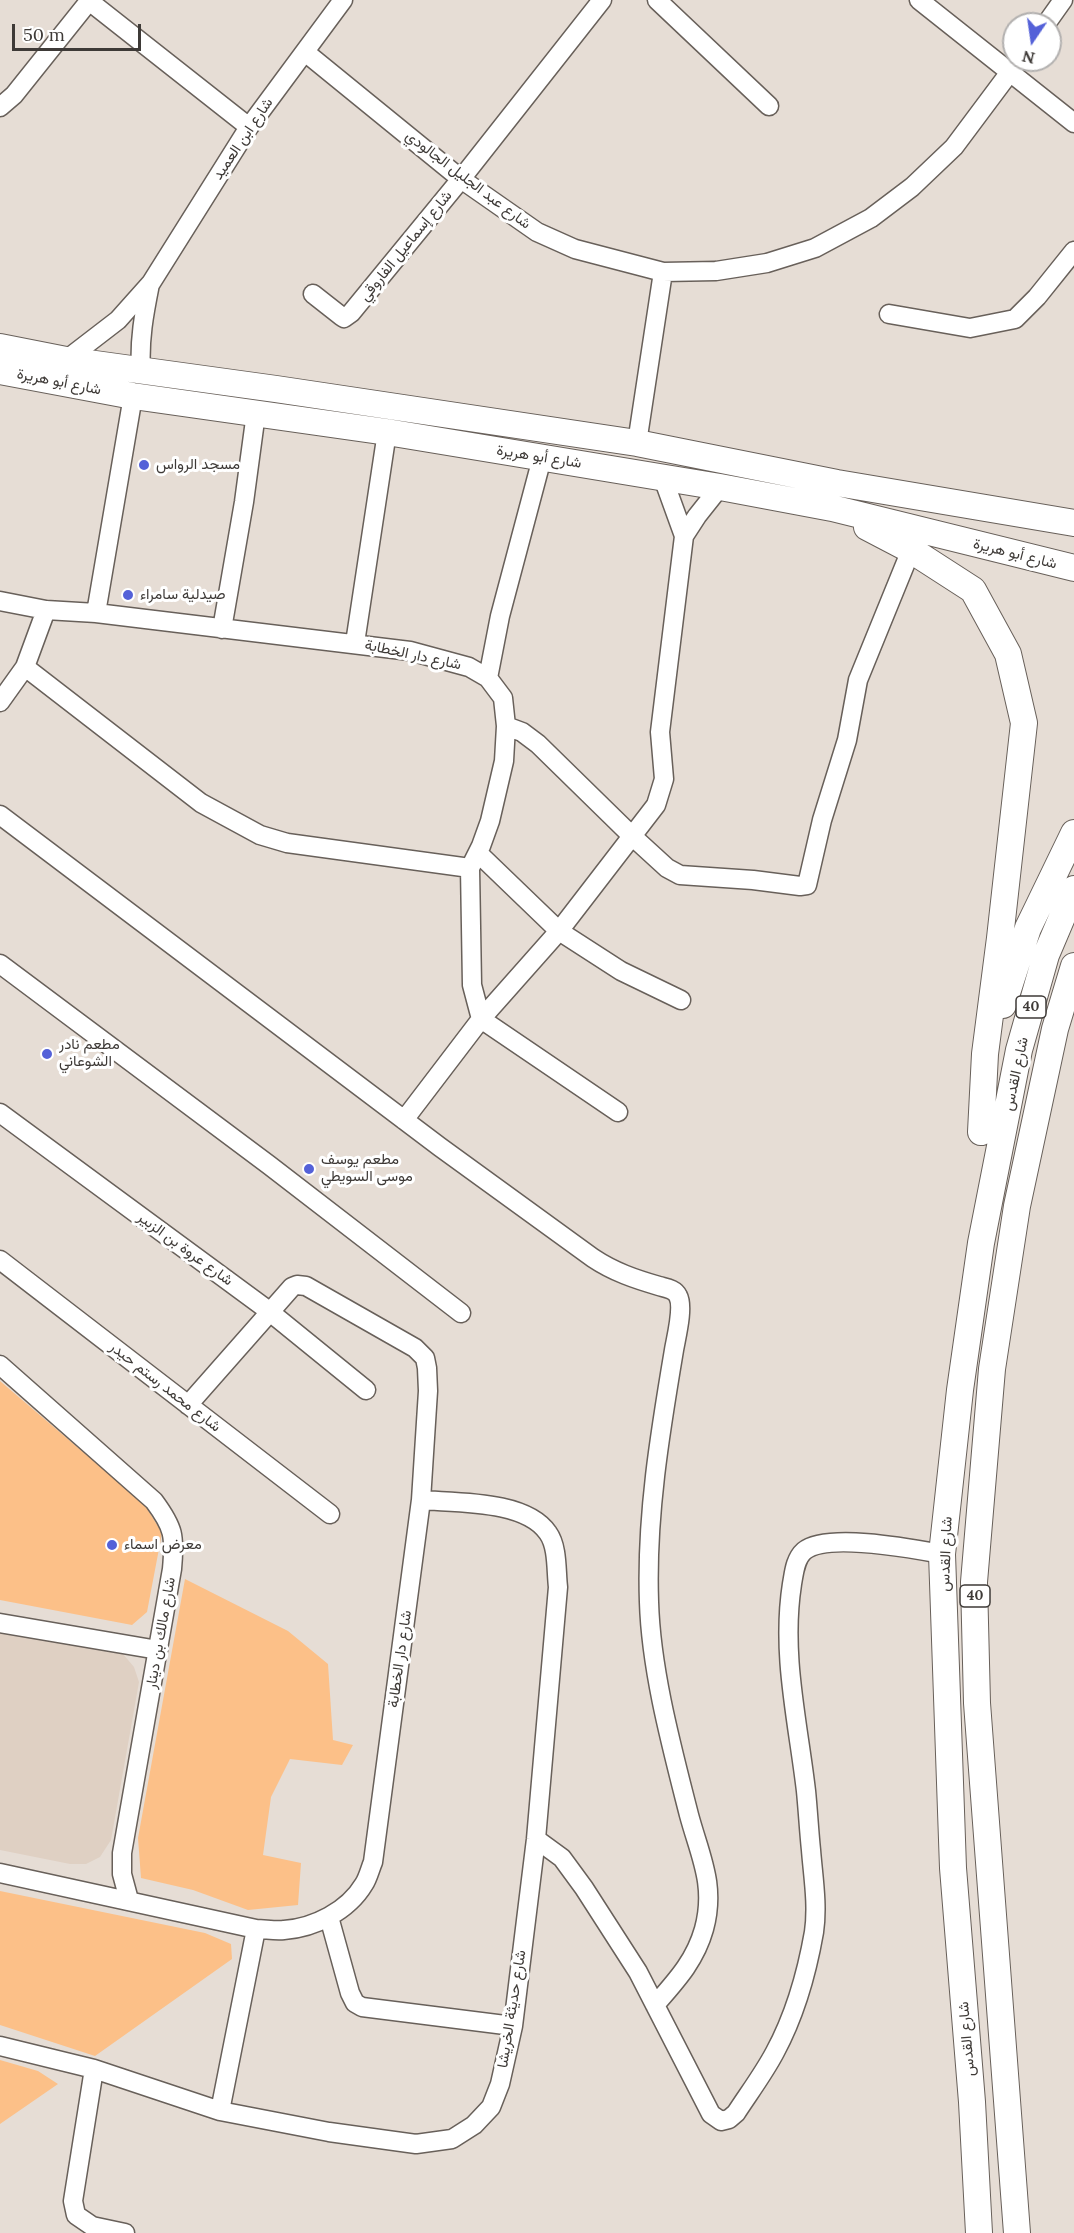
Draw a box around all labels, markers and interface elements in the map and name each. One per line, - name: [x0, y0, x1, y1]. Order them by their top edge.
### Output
- scale bar: [15, 12, 144, 50]
- north arrow: [1002, 12, 1062, 72]
- text: 50 m: [23, 23, 65, 46]
- text: N: [1020, 46, 1037, 69]
- street label: شارع ابن العميد: [209, 95, 277, 183]
- street label: شارع عبد الجليل الجالودي: [402, 127, 534, 233]
- street label: شارع إسماعيل الفاروقي: [356, 187, 456, 305]
- street label: شارع أبو هريرة: [15, 365, 103, 399]
- street label: شارع أبو هريرة: [495, 441, 583, 473]
- place label: مسجد الرواس: [156, 456, 240, 474]
- marker: مسجد الرواس: [137, 458, 151, 472]
- street label: شارع أبو هريرة: [971, 535, 1059, 573]
- place label: صيدلية سامراء: [140, 586, 226, 604]
- marker: صيدلية سامراء: [121, 588, 135, 602]
- street label: شارع دار الخطابة: [363, 636, 463, 674]
- road number: 40: [1016, 996, 1046, 1018]
- street label: شارع القدس: [999, 1035, 1033, 1113]
- place label: مطعم نادر الشوعاني: [59, 1036, 120, 1071]
- marker: مطعم نادر الشوعاني: [40, 1047, 54, 1061]
- place label: مطعم يوسف موسى السويطي: [321, 1151, 413, 1186]
- marker: مطعم يوسف موسى السويطي: [302, 1162, 316, 1176]
- street label: شارع عروة بن الزبير: [134, 1208, 236, 1290]
- street label: شارع محمد رستم حيدر: [106, 1338, 224, 1436]
- street label: شارع القدس: [936, 1516, 956, 1592]
- place label: معرض اسماء: [124, 1536, 202, 1554]
- marker: معرض اسماء: [105, 1538, 119, 1552]
- street label: شارع مالك بن دينار: [142, 1576, 180, 1690]
- road number: 40: [960, 1585, 990, 1607]
- street label: شارع دار الخطابة: [384, 1609, 416, 1709]
- street label: شارع حديثة الخريشا: [494, 1949, 530, 2069]
- street label: شارع القدس: [955, 2001, 979, 2077]

